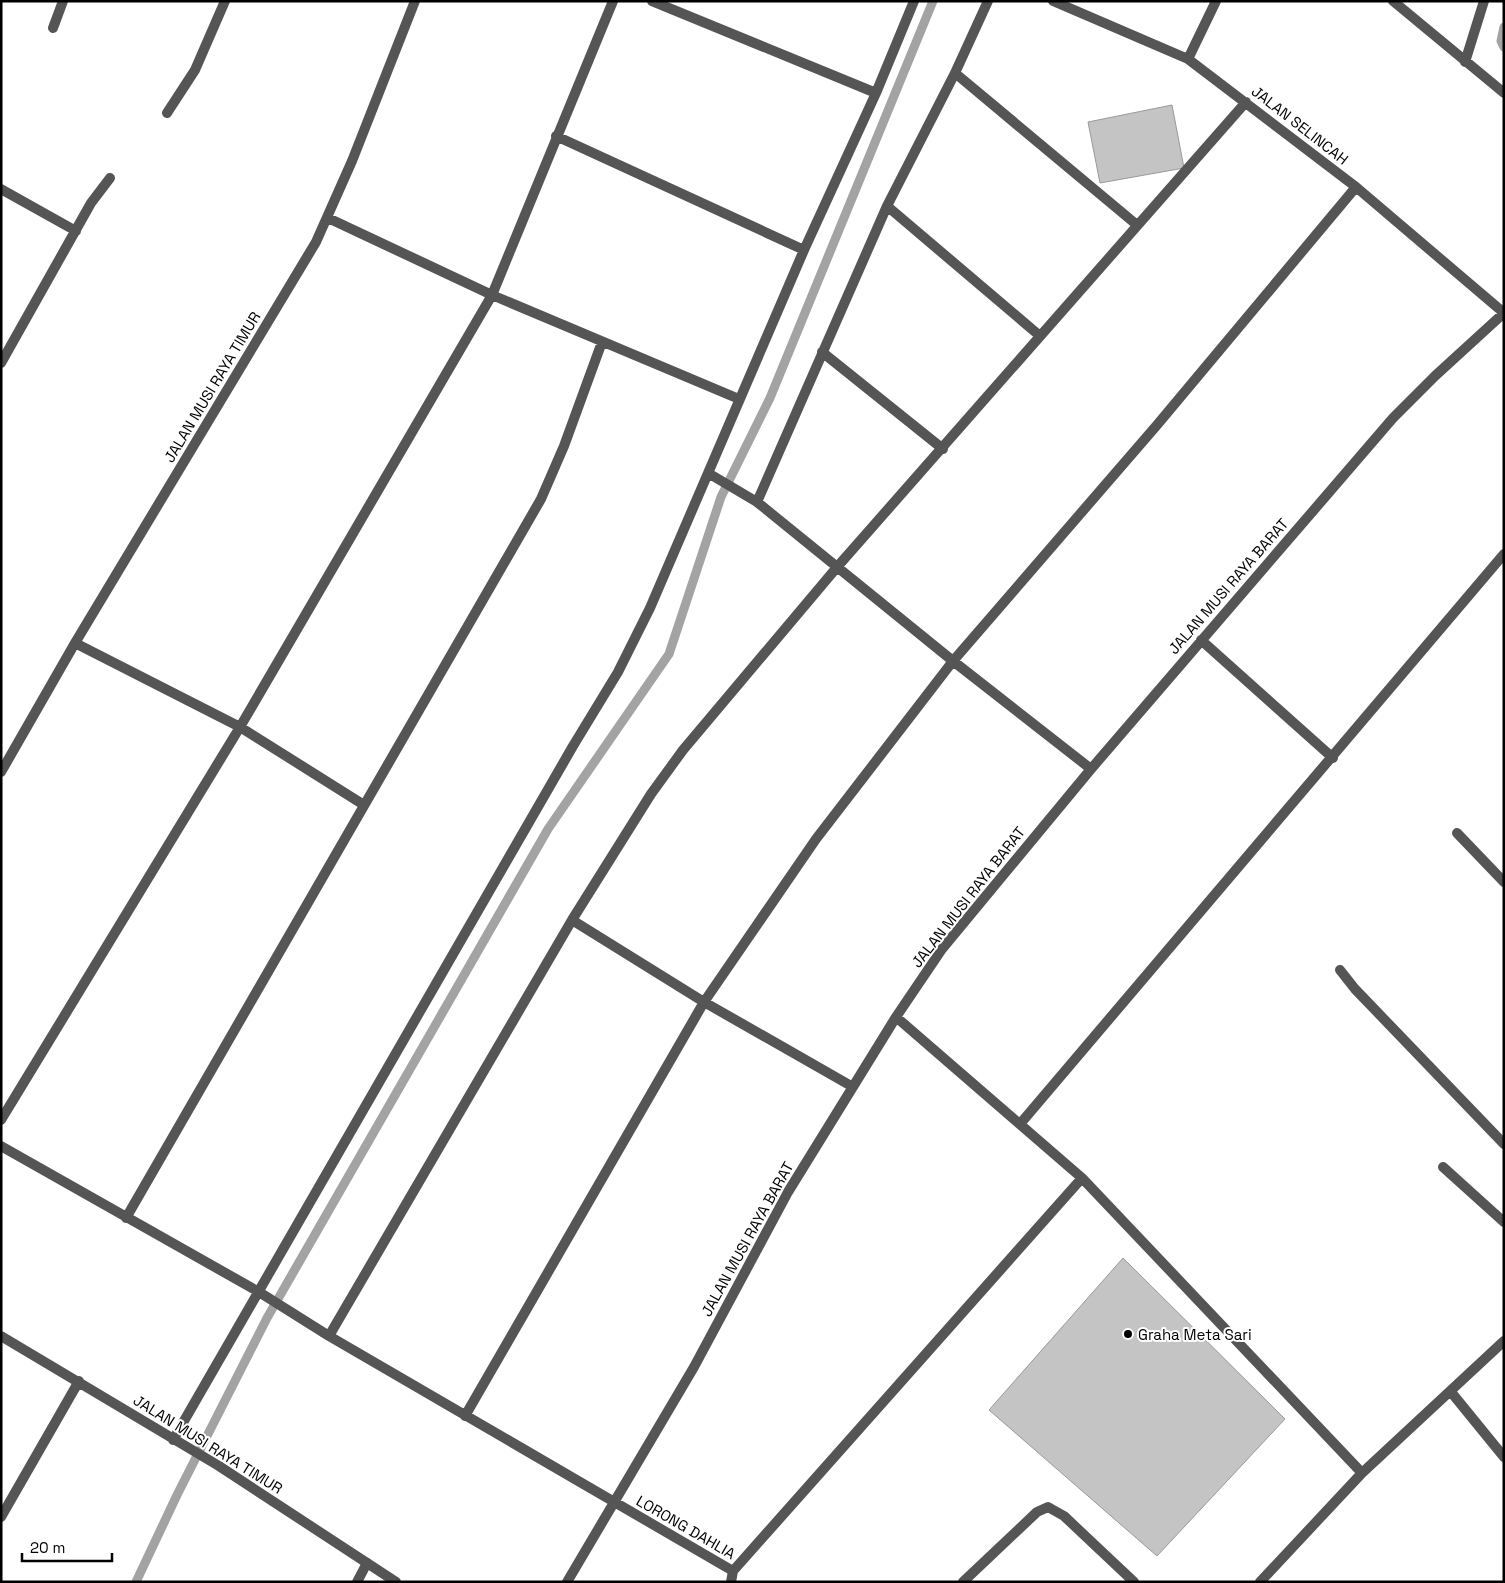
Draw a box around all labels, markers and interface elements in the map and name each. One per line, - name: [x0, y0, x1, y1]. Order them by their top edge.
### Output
- street label: JALAN SELINCAH: [1248, 81, 1352, 169]
- street label: JALAN MUSI RAYA TIMUR: [159, 308, 265, 466]
- street label: JALAN MUSI RAYA BARAT: [1164, 514, 1292, 658]
- street label: JALAN MUSI RAYA BARAT: [907, 823, 1029, 971]
- street label: JALAN MUSI RAYA BARAT: [697, 1158, 798, 1320]
- place label: Graha Meta Sari: [1138, 1325, 1252, 1344]
- marker: Graha Meta Sari: [1122, 1328, 1134, 1340]
- street label: JALAN MUSI RAYA TIMUR: [130, 1390, 286, 1498]
- street label: LORONG DAHLIA: [633, 1491, 740, 1563]
- scale bar: [22, 1530, 112, 1562]
- text: 20 m: [30, 1538, 65, 1557]

